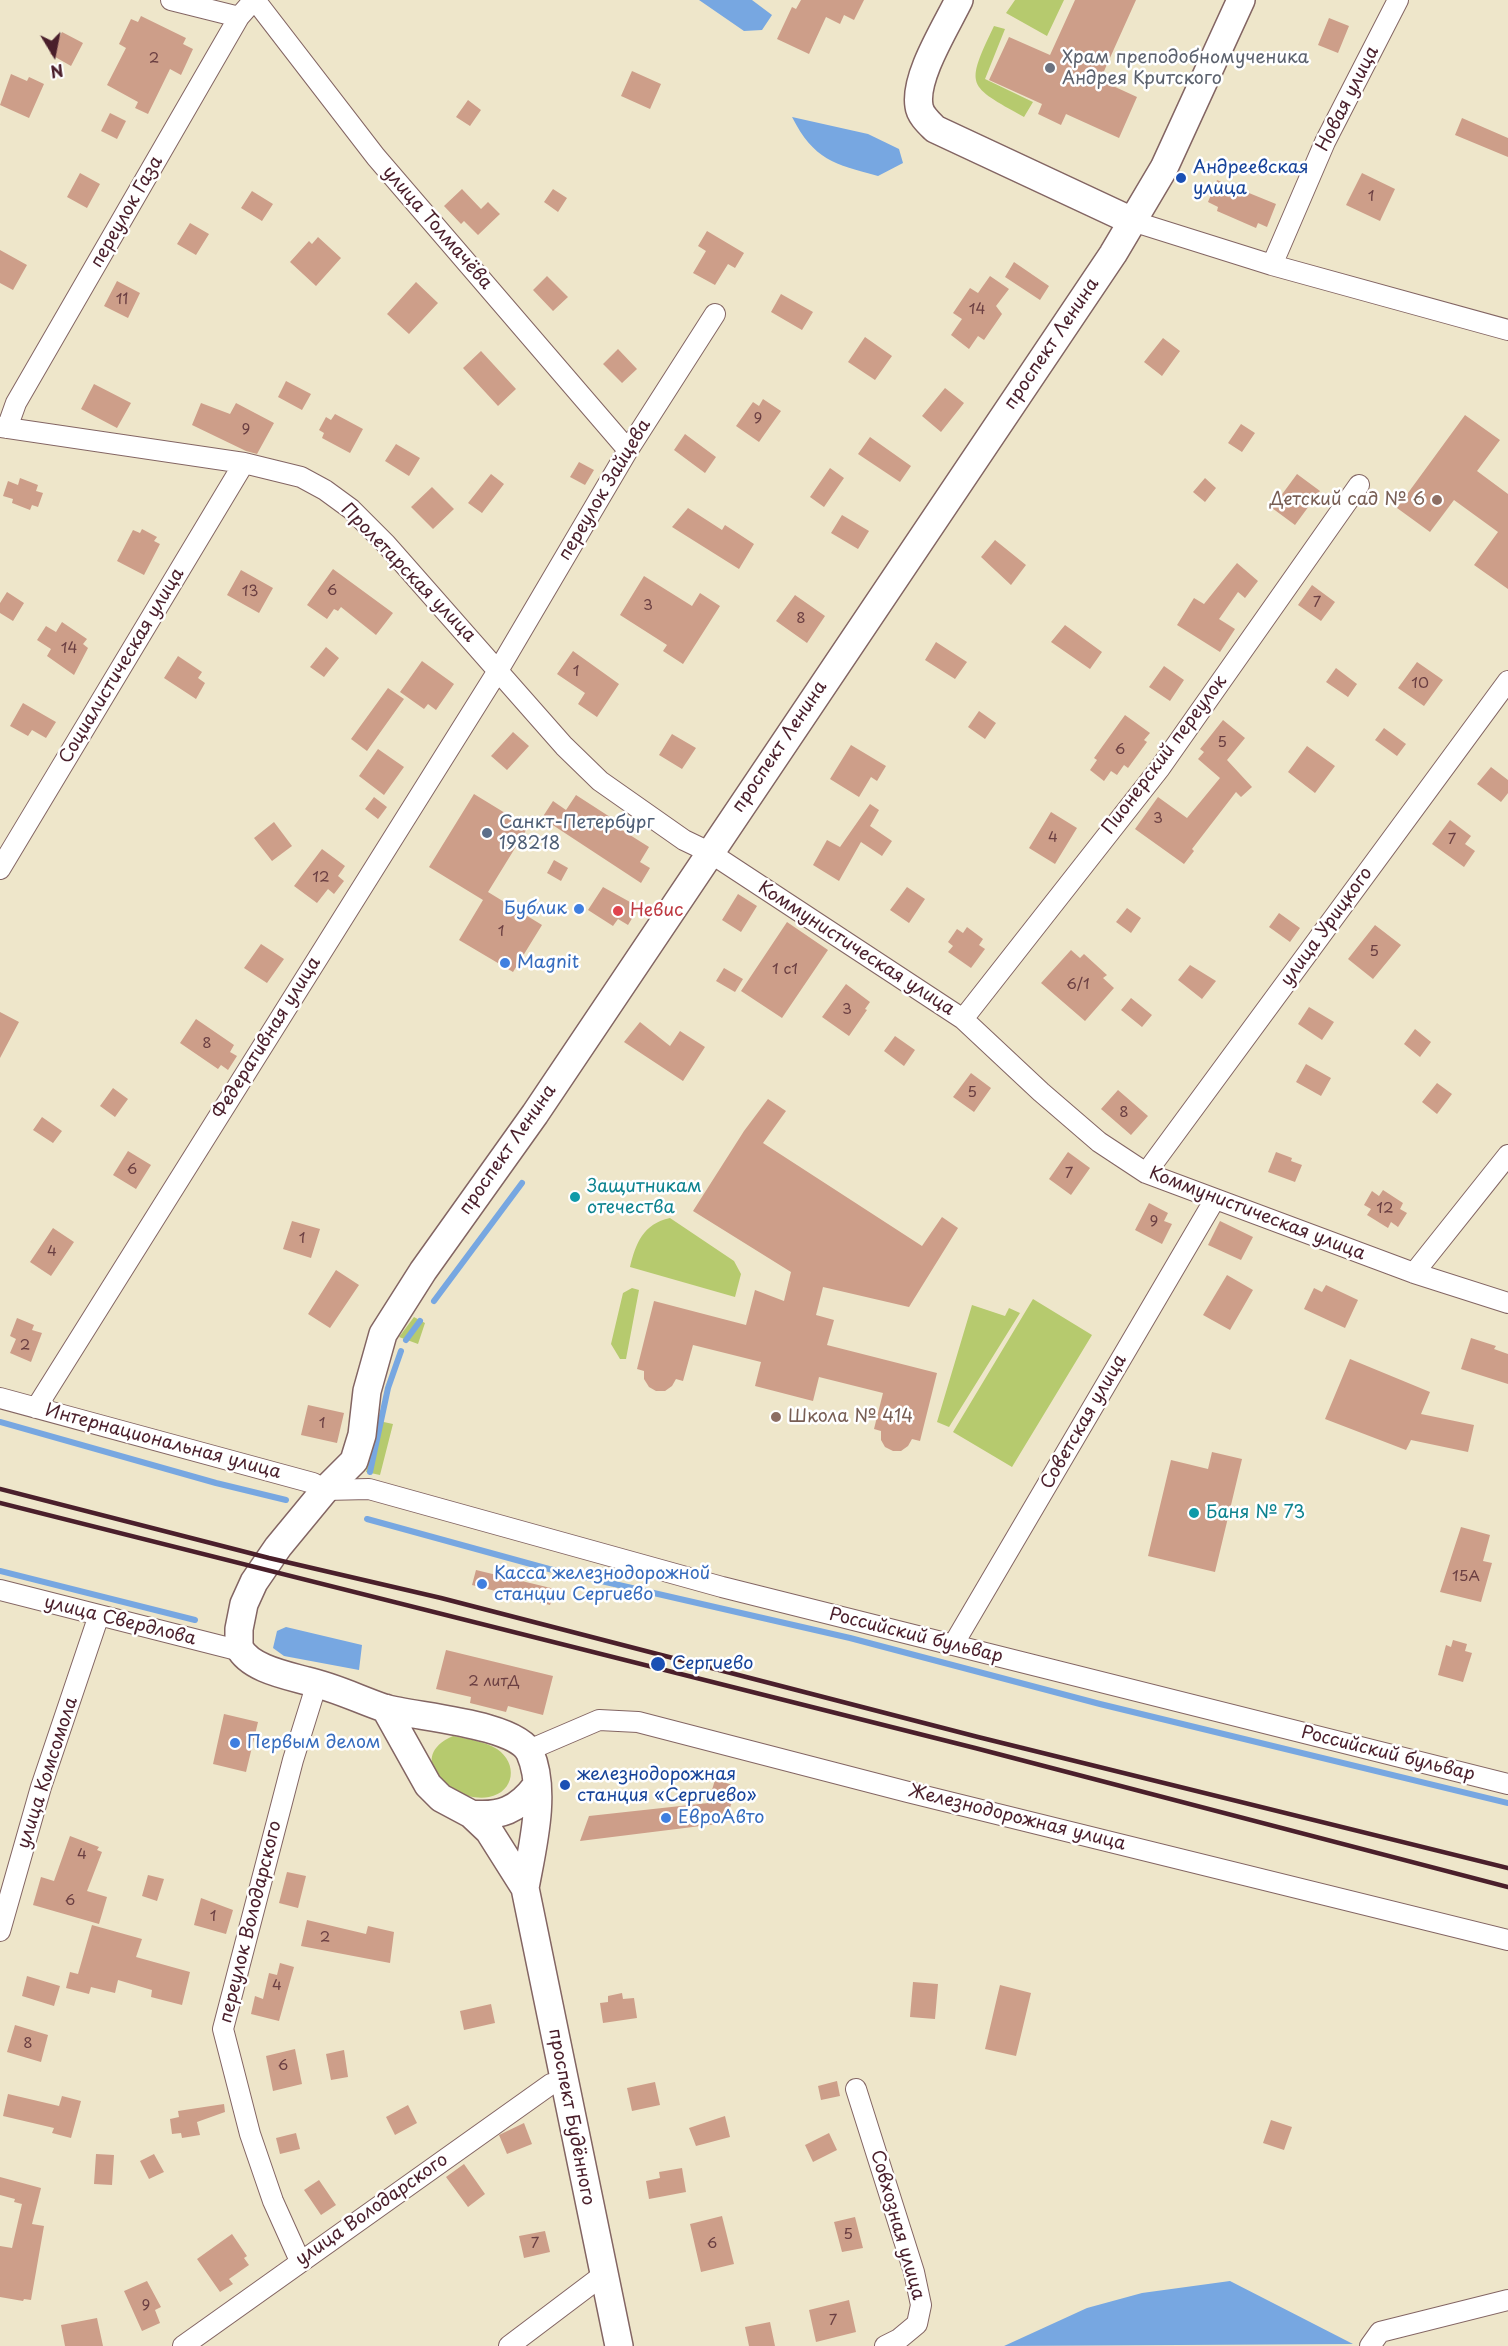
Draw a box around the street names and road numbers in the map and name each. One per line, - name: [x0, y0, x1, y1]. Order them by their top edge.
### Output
- street label: Новая улица: [1312, 43, 1384, 155]
- street label: переулок Газа: [86, 152, 168, 272]
- street label: улица Толмачёва: [378, 162, 496, 294]
- street label: проспект Ленина: [1000, 274, 1104, 414]
- street label: переулок Зайцева: [554, 415, 656, 565]
- street label: Пролетарская улица: [336, 499, 480, 647]
- street label: Социалистическая улица: [55, 564, 189, 768]
- street label: Пионерский переулок: [1098, 671, 1232, 839]
- street label: проспект Ленина: [728, 677, 832, 817]
- street label: улица Урицкого: [1277, 863, 1377, 991]
- street label: Коммунистическая улица: [754, 877, 958, 1021]
- street label: Федеративная улица: [208, 953, 326, 1123]
- street label: проспект Ленина: [455, 1081, 561, 1219]
- street label: Коммунистическая улица: [1146, 1163, 1368, 1265]
- street label: Советская улица: [1037, 1351, 1131, 1493]
- street label: Интернациональная улица: [43, 1400, 283, 1484]
- street label: улица Свердлова: [42, 1592, 198, 1650]
- street label: Российский бульвар: [827, 1604, 1005, 1668]
- street label: улица Комсомола: [13, 1694, 83, 1852]
- street label: Российский бульвар: [1299, 1722, 1477, 1786]
- street label: Железнодорожная улица: [906, 1781, 1128, 1855]
- street label: переулок Володарского: [215, 1819, 287, 2025]
- street label: проспект Будённого: [543, 2027, 599, 2207]
- street label: Совхозная улица: [865, 2148, 929, 2302]
- street label: улица Володарского: [292, 2149, 452, 2271]

